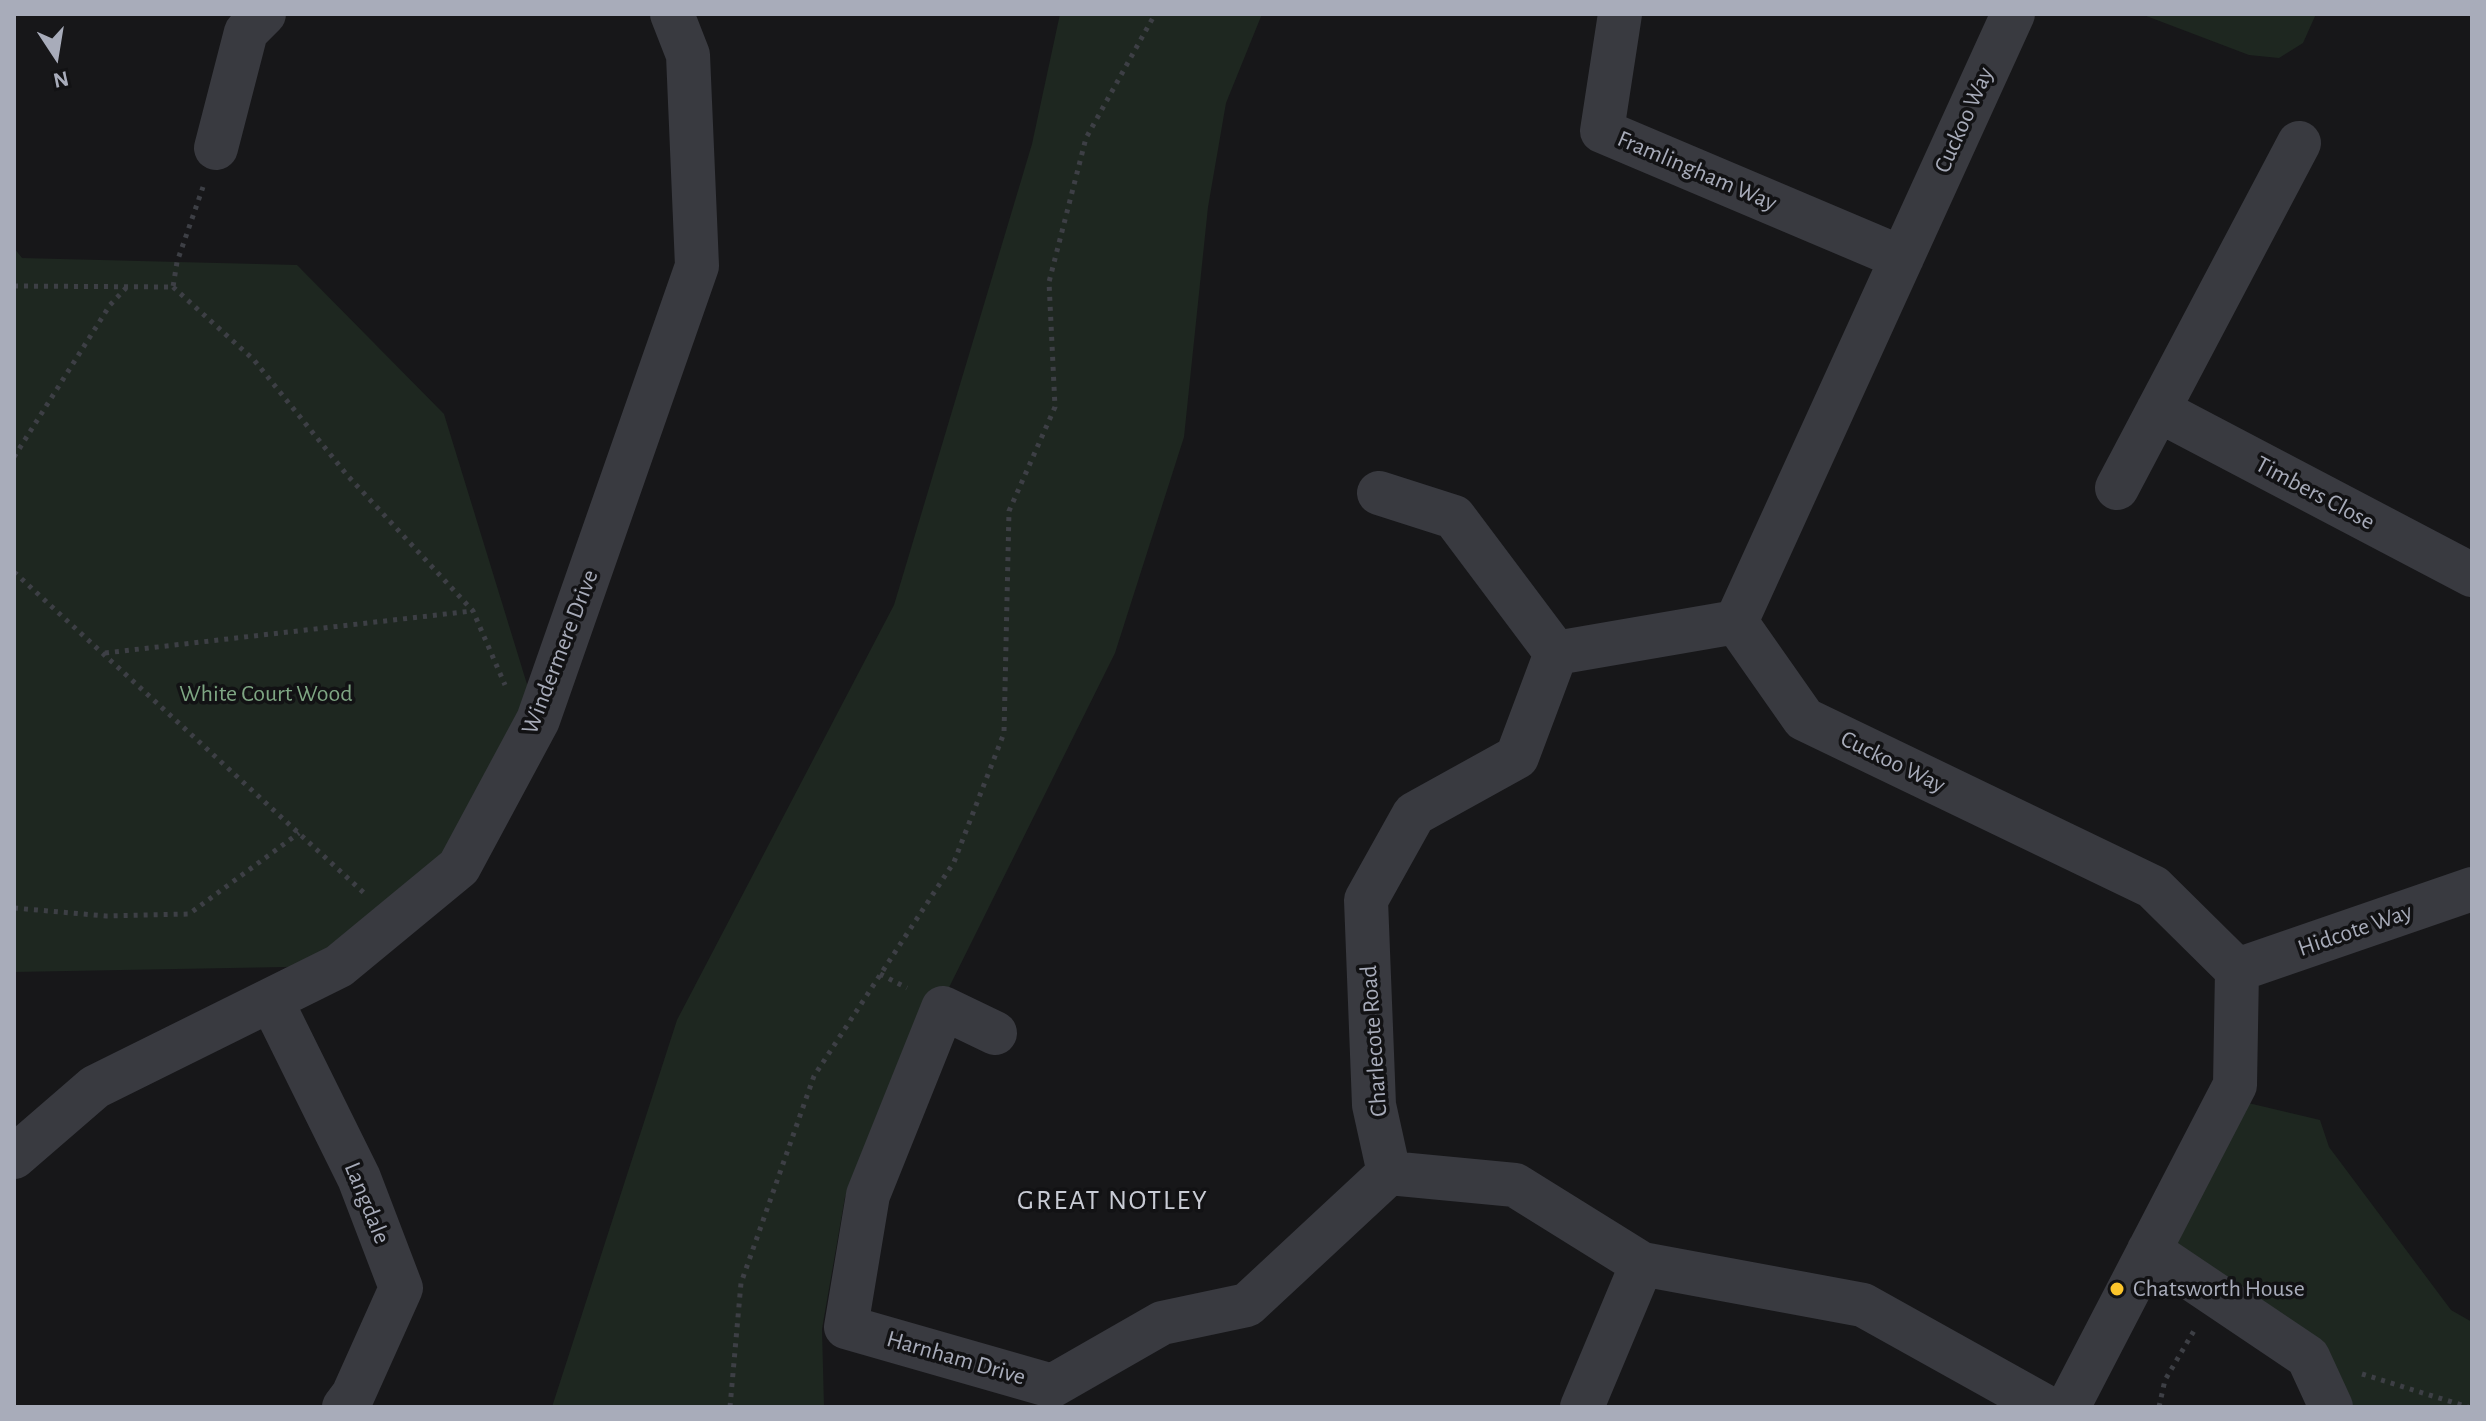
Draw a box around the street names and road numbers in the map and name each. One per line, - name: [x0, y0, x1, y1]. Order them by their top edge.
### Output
- street label: Cuckoo Way: [1928, 63, 2000, 177]
- street label: Framlingham Way: [1613, 124, 1781, 218]
- street label: Timbers Close: [2250, 450, 2380, 536]
- street label: Windermere Drive: [515, 566, 605, 738]
- street label: Cuckoo Way: [1836, 724, 1950, 800]
- street label: Hidcote Way: [2294, 897, 2416, 963]
- street label: Charlecote Road: [1354, 964, 1394, 1118]
- street label: Langdale: [338, 1158, 396, 1248]
- street label: Harnham Drive: [883, 1324, 1029, 1392]

